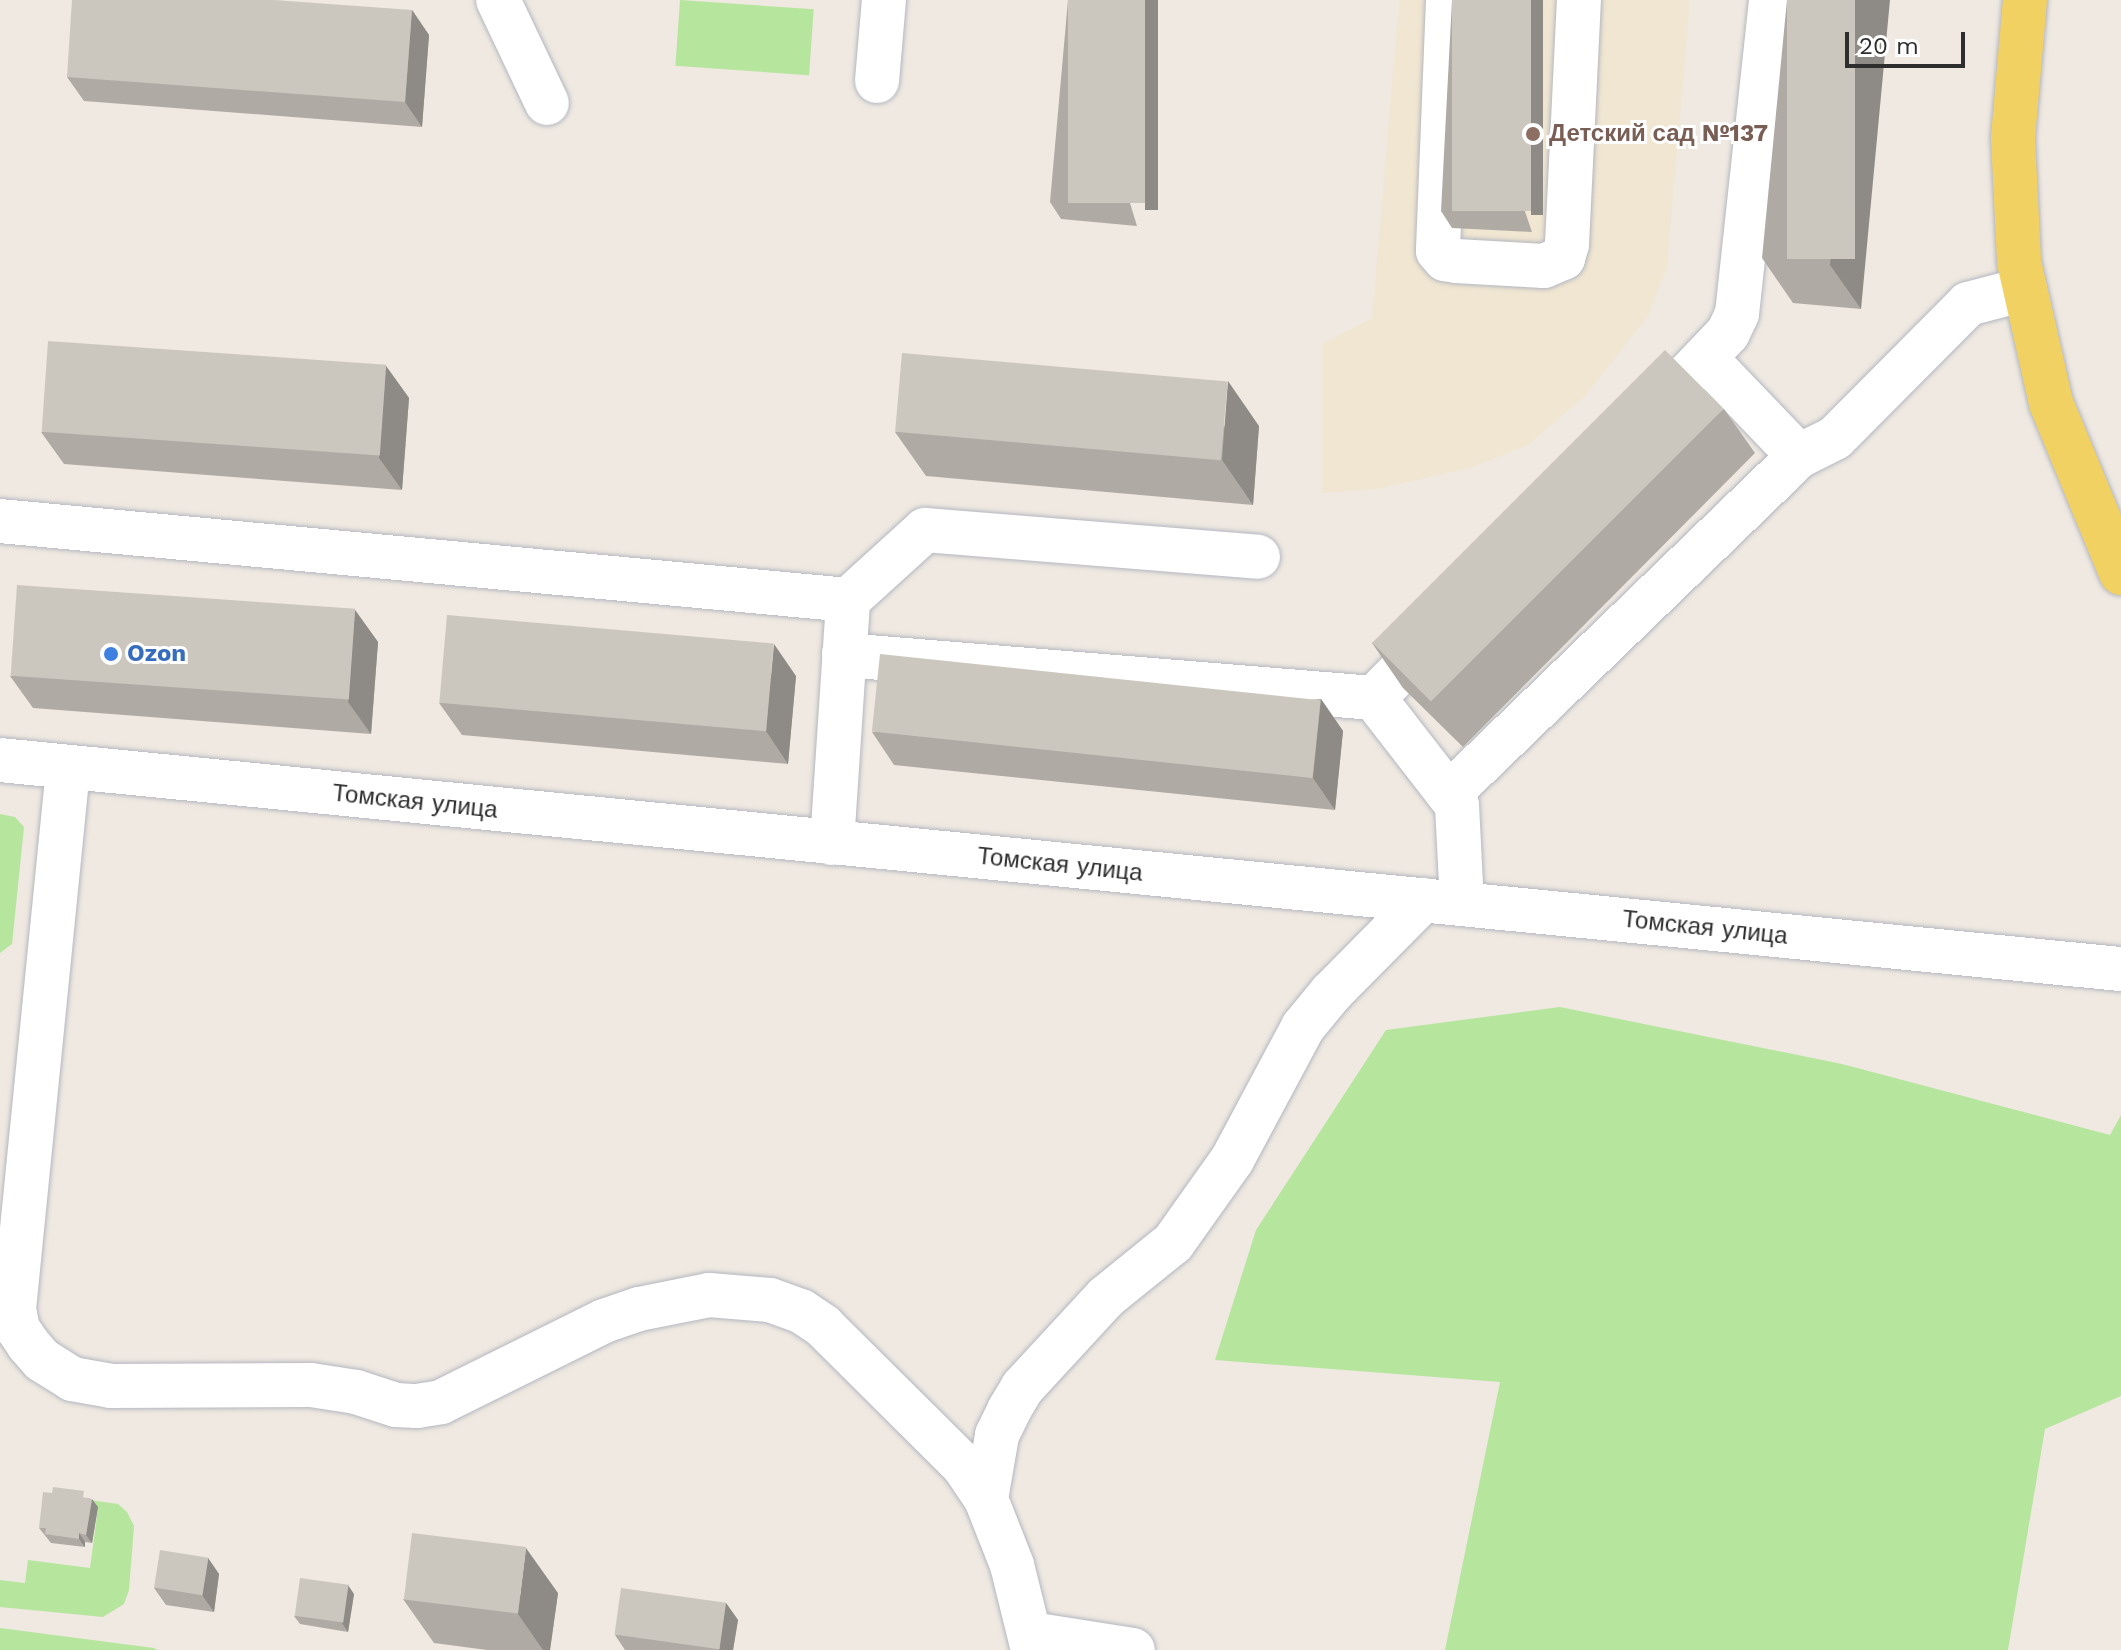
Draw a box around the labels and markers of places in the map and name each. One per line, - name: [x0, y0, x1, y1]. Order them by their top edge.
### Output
- place label: Детский сад №137: [1549, 120, 1768, 148]
- marker: Детский сад №137: [1524, 125, 1542, 143]
- place label: Ozon: [127, 640, 186, 668]
- marker: Ozon: [102, 645, 120, 663]

